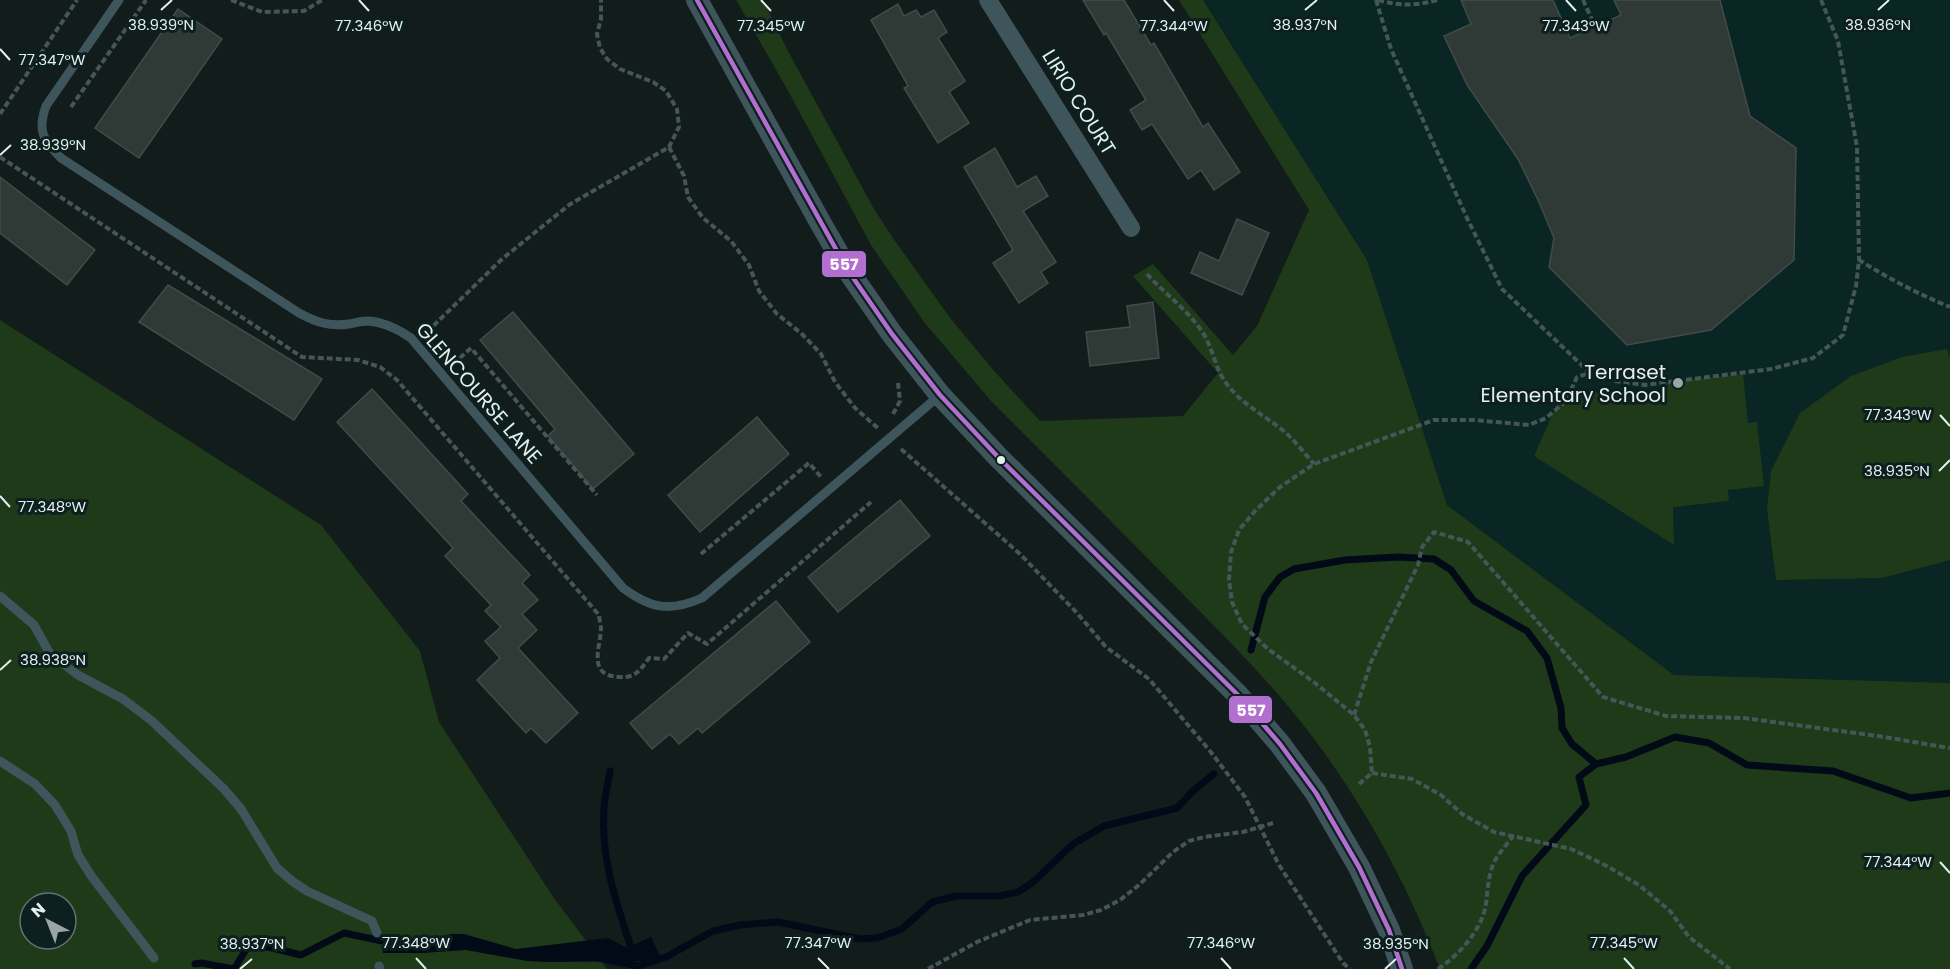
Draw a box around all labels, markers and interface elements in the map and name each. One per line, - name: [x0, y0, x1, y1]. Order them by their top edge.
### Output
- text: 38.939°N: [128, 14, 194, 35]
- text: 38.937°N: [1273, 14, 1337, 35]
- text: 38.936°N: [1845, 14, 1911, 35]
- text: 77.346°W: [335, 15, 403, 36]
- text: 77.345°W: [737, 15, 805, 36]
- text: 77.344°W: [1140, 15, 1208, 36]
- text: 77.343°W: [1542, 15, 1610, 36]
- street label: LIRIO COURT: [1036, 44, 1123, 160]
- text: 77.347°W: [19, 49, 86, 70]
- text: 38.939°N: [20, 134, 86, 155]
- line badge: 557: [821, 250, 867, 278]
- text: 557: [829, 253, 859, 276]
- street label: GLENCOURSE LANE: [410, 316, 548, 470]
- place label: Terraset Elementary School: [1481, 358, 1666, 409]
- marker: Terraset Elementary School: [1671, 376, 1685, 390]
- text: 77.343°W: [1864, 404, 1932, 425]
- unlabelled marker: [995, 454, 1007, 466]
- text: 38.935°N: [1864, 460, 1930, 481]
- text: 77.348°W: [18, 496, 86, 517]
- text: 38.938°N: [20, 649, 86, 670]
- line badge: 557: [1228, 695, 1273, 724]
- text: 557: [1236, 699, 1266, 722]
- text: 77.344°W: [1864, 851, 1932, 872]
- north arrow: [18, 891, 78, 951]
- text: N: [26, 898, 50, 923]
- text: 77.348°W: [382, 932, 450, 953]
- text: 77.347°W: [785, 932, 852, 953]
- text: 77.346°W: [1187, 932, 1255, 953]
- text: 77.345°W: [1590, 932, 1658, 953]
- text: 38.937°N: [220, 933, 284, 954]
- text: 38.935°N: [1363, 933, 1429, 954]

